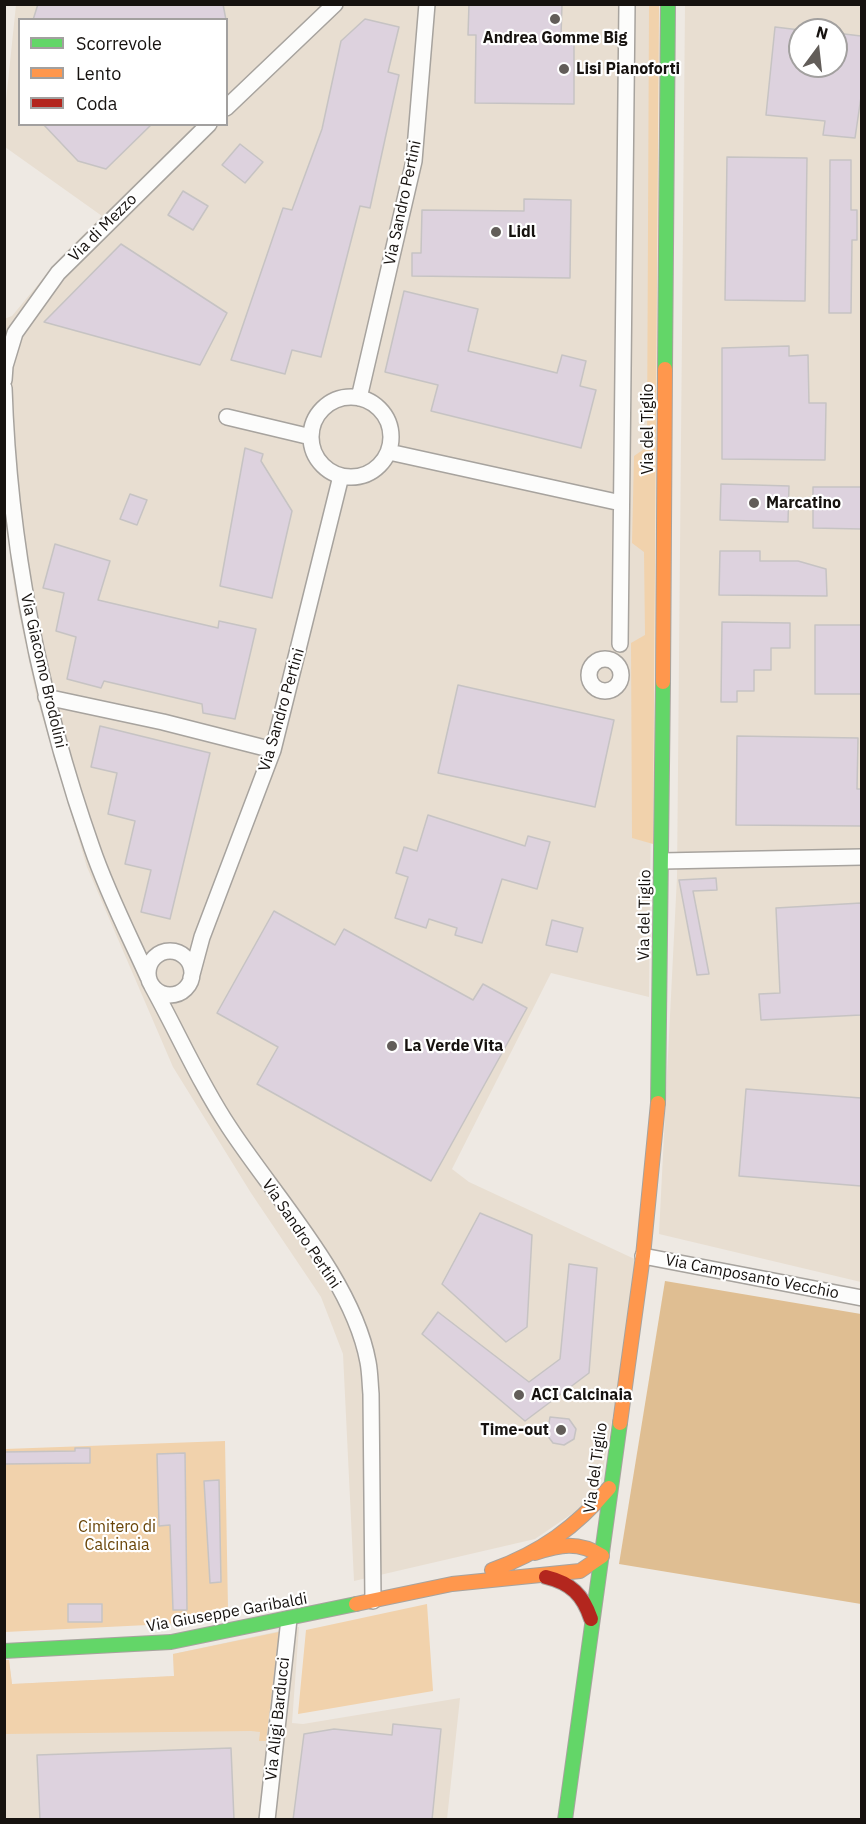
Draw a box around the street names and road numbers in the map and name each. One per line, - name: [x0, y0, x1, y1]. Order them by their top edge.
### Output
- street label: Via Sandro Pertini: [380, 139, 426, 267]
- street label: Via di Mezzo: [65, 190, 141, 266]
- street label: Via del Tiglio: [638, 383, 658, 475]
- street label: Via Giacomo Brodolini: [16, 592, 70, 750]
- street label: Via Sandro Pertini: [255, 646, 309, 774]
- street label: Via del Tiglio: [635, 869, 655, 961]
- street label: Via Sandro Pertini: [257, 1176, 345, 1292]
- street label: Via Camposanto Vecchio: [664, 1251, 840, 1303]
- street label: Via del Tiglio: [580, 1422, 612, 1514]
- street label: Via Giuseppe Garibaldi: [145, 1589, 309, 1637]
- street label: Via Aligi Barducci: [262, 1656, 294, 1782]

